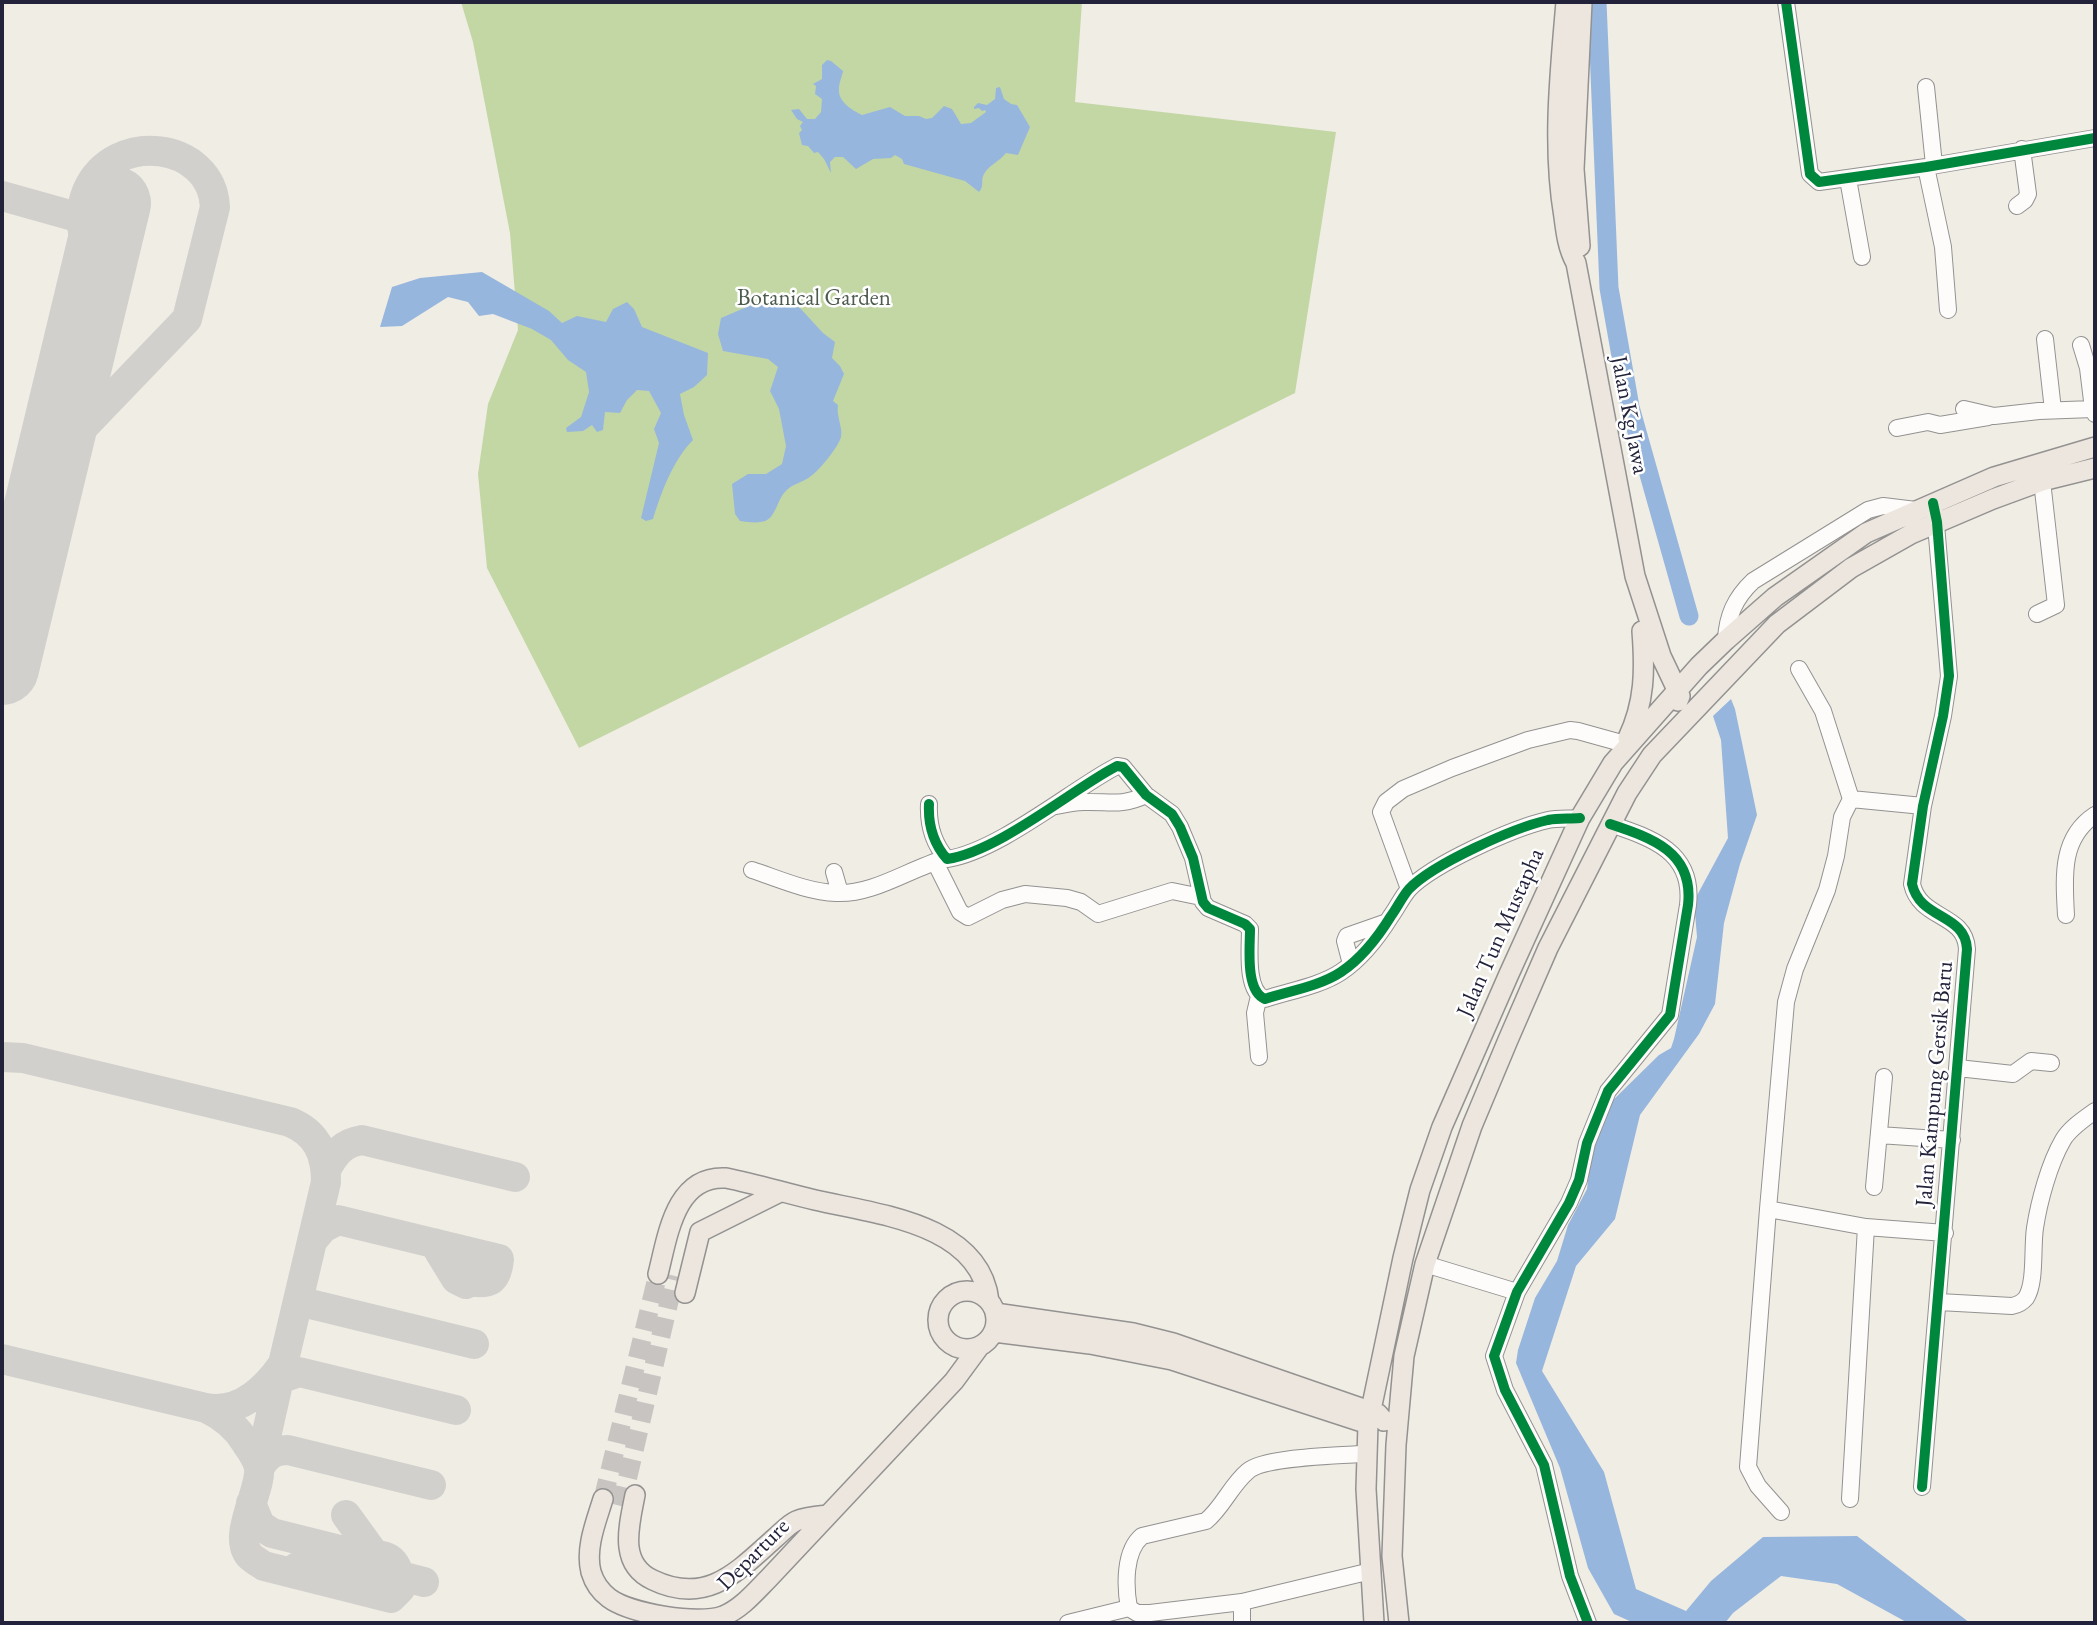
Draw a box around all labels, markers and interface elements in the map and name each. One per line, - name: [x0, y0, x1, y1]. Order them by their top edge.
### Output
- park label: Botanical Garden: [737, 285, 891, 313]
- street label: Jalan Kg Jawa: [1604, 354, 1654, 476]
- street label: Jalan Tun Mustapha: [1451, 844, 1551, 1022]
- street label: Jalan Kampung Gersik Baru: [1911, 960, 1959, 1208]
- street label: Departure: [712, 1513, 796, 1597]

